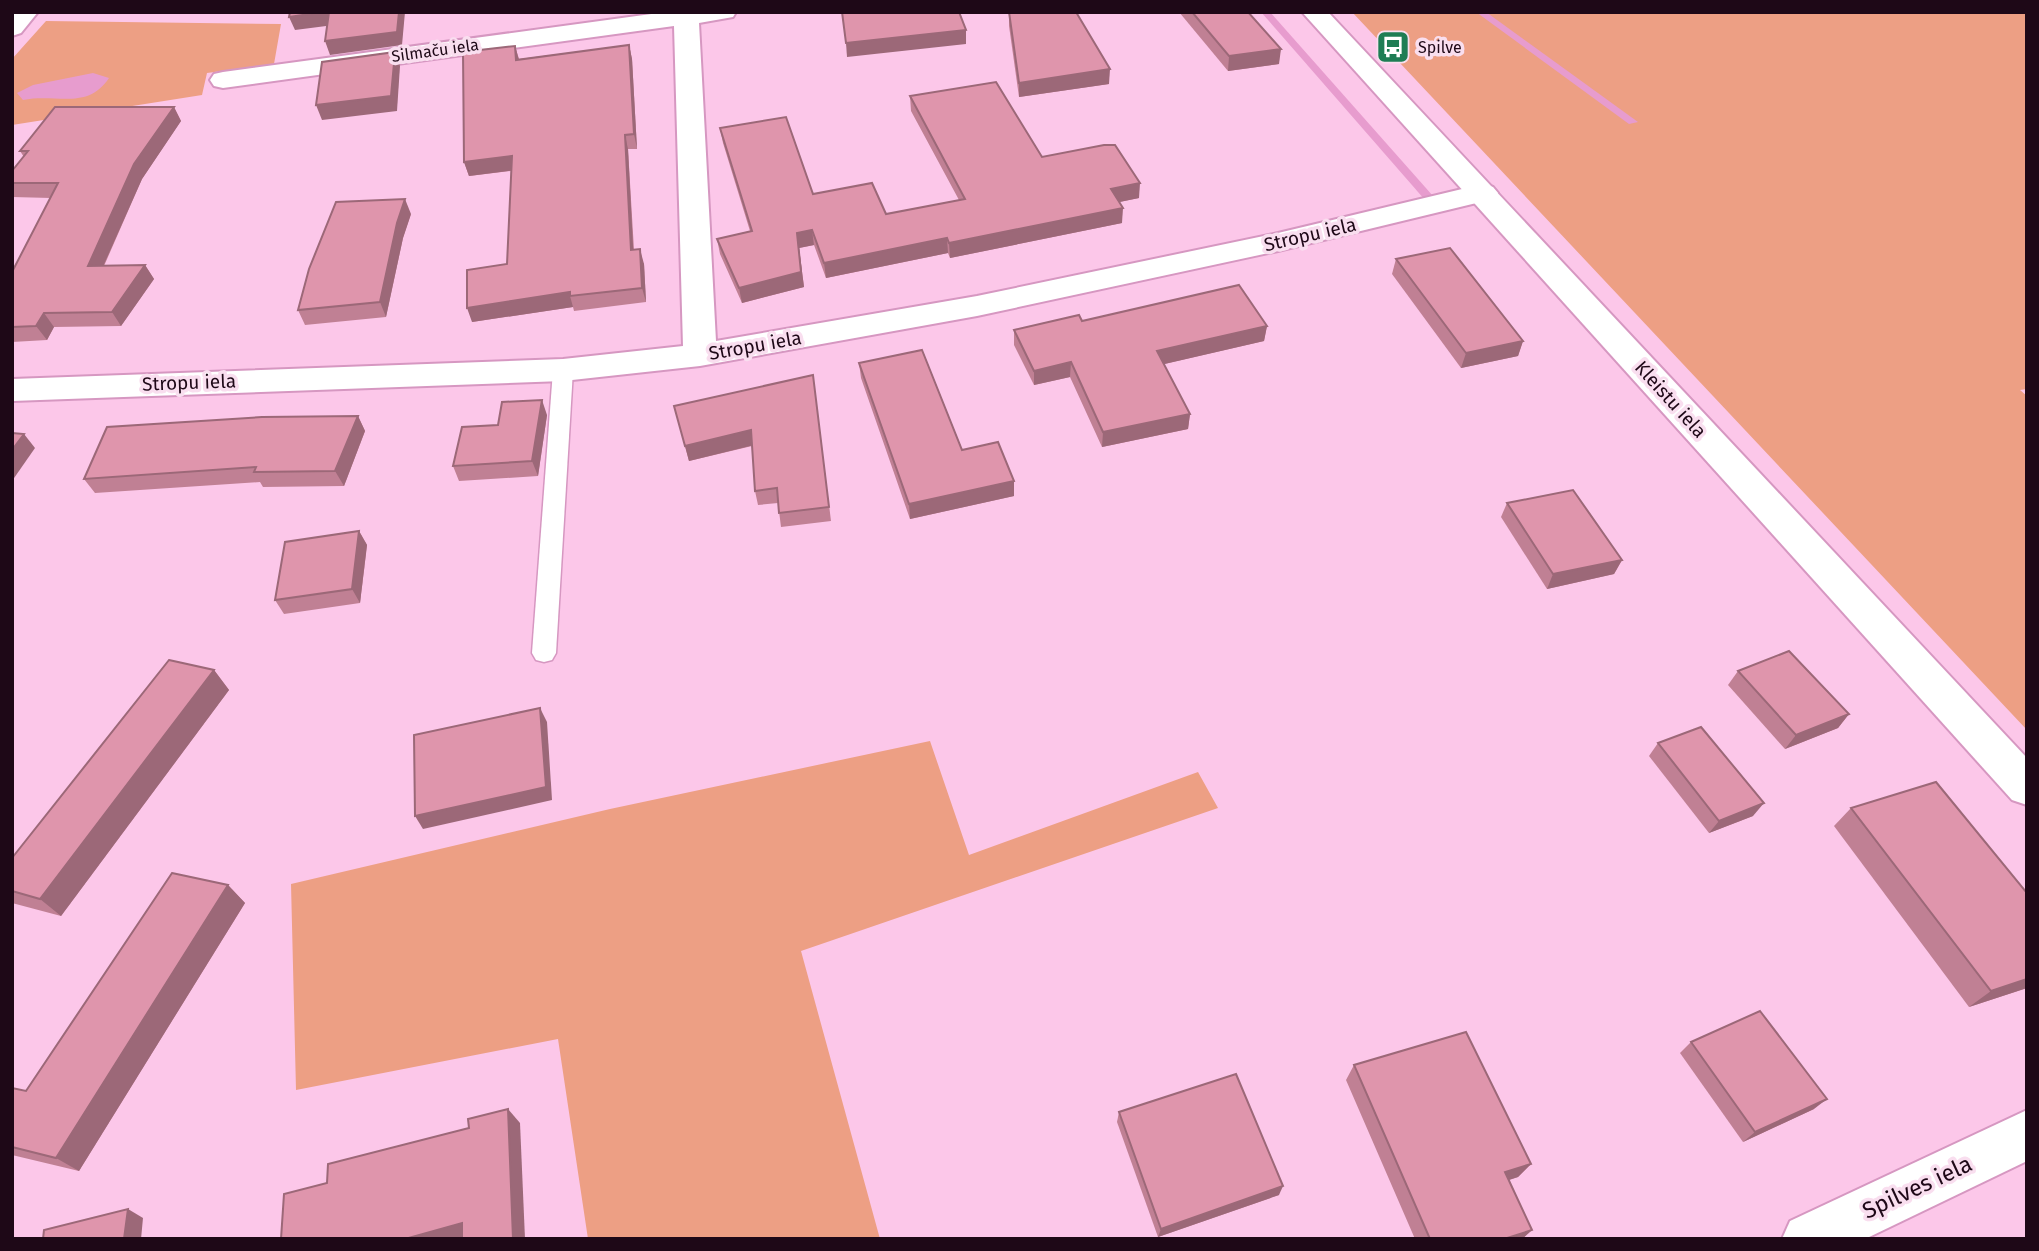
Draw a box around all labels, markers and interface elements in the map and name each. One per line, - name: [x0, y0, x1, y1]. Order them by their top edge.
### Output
- bus stop icon: Spilve: [1374, 28, 1412, 66]
- street label: Silmaču iela: [390, 35, 480, 66]
- place label: Spilve: [1418, 38, 1462, 57]
- street label: Stropu iela: [1262, 213, 1358, 256]
- street label: Stropu iela: [707, 326, 803, 365]
- street label: Kleistu iela: [1630, 356, 1711, 443]
- street label: Stropu iela: [142, 369, 236, 396]
- street label: Spilves iela: [1858, 1149, 1976, 1225]

